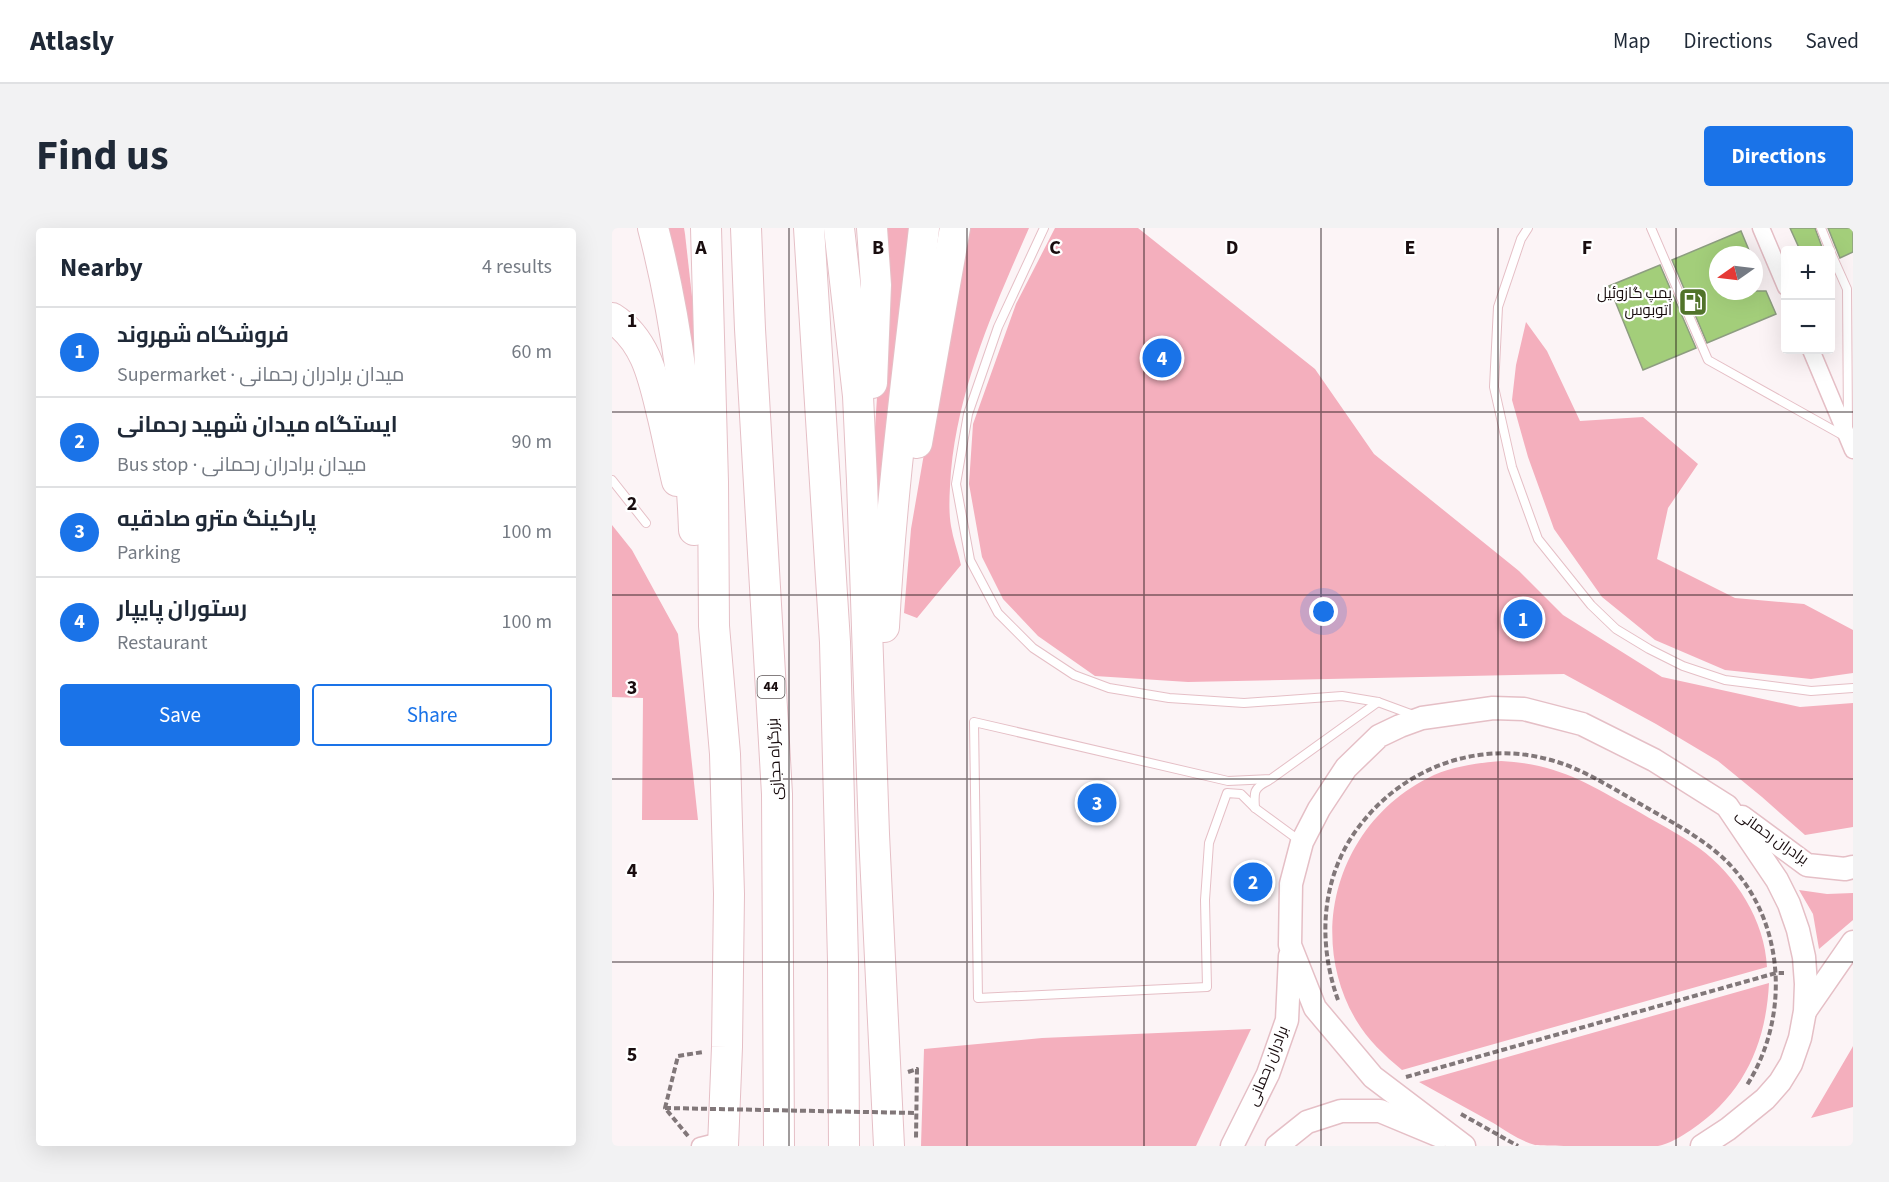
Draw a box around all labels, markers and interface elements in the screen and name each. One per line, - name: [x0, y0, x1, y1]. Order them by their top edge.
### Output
- text: Atlasly: [30, 21, 114, 61]
- text: Map: [1613, 26, 1651, 56]
- text: Directions: [1684, 26, 1772, 56]
- text: Saved: [1805, 26, 1859, 56]
- text: Find us: [36, 126, 169, 186]
- button: Directions: [1704, 126, 1853, 186]
- text: A: [694, 234, 707, 262]
- text: B: [872, 234, 884, 262]
- text: C: [1049, 234, 1061, 262]
- text: D: [1226, 234, 1238, 262]
- text: E: [1405, 234, 1415, 262]
- text: F: [1582, 234, 1592, 262]
- north arrow: [1709, 246, 1763, 300]
- map controls: [1781, 246, 1835, 354]
- button: +: [1781, 246, 1835, 300]
- text: Nearby: [60, 249, 143, 286]
- text: 4 results: [482, 253, 552, 281]
- place label: پمپ گازوئیل اتوبوس: [1597, 283, 1672, 321]
- fuel station icon: پمپ گازوئیل اتوبوس: [1677, 286, 1709, 318]
- button: −: [1781, 300, 1835, 354]
- text: 1: [627, 307, 637, 335]
- text: فروشگاه شهروند: [117, 319, 289, 351]
- pin: 4: [1142, 336, 1182, 380]
- text: 1: [74, 338, 85, 366]
- text: 60 m: [512, 338, 552, 366]
- text: Supermarket · میدان برادران رحمانی: [117, 361, 404, 389]
- text: ایستگاه میدان شهید رحمانی: [117, 409, 398, 441]
- text: 2: [74, 428, 85, 456]
- text: 90 m: [512, 428, 552, 456]
- text: Bus stop · میدان برادران رحمانی: [117, 451, 367, 479]
- text: 2: [627, 490, 637, 518]
- text: پارکینگ مترو صادقیه: [117, 503, 316, 535]
- text: 3: [74, 518, 85, 546]
- text: 100 m: [502, 518, 552, 546]
- text: Parking: [117, 539, 180, 567]
- text: رستوران پایپار: [117, 593, 247, 625]
- pin: 1: [1504, 596, 1542, 642]
- your location: [1309, 597, 1338, 626]
- text: 4: [74, 608, 85, 636]
- text: 100 m: [502, 608, 552, 636]
- text: Restaurant: [117, 629, 208, 657]
- text: 3: [627, 674, 637, 702]
- road number: 44: [758, 676, 784, 698]
- button: Save: [60, 684, 300, 746]
- button: Share: [312, 684, 552, 746]
- street label: بزرگراه حجازی: [762, 717, 788, 801]
- pin: 3: [1078, 780, 1116, 826]
- street label: برادران رحمانی: [1731, 804, 1813, 870]
- text: 4: [627, 857, 638, 885]
- pin: 2: [1234, 860, 1272, 904]
- street label: برادران رحمانی: [1242, 1023, 1294, 1109]
- text: 5: [627, 1041, 637, 1069]

